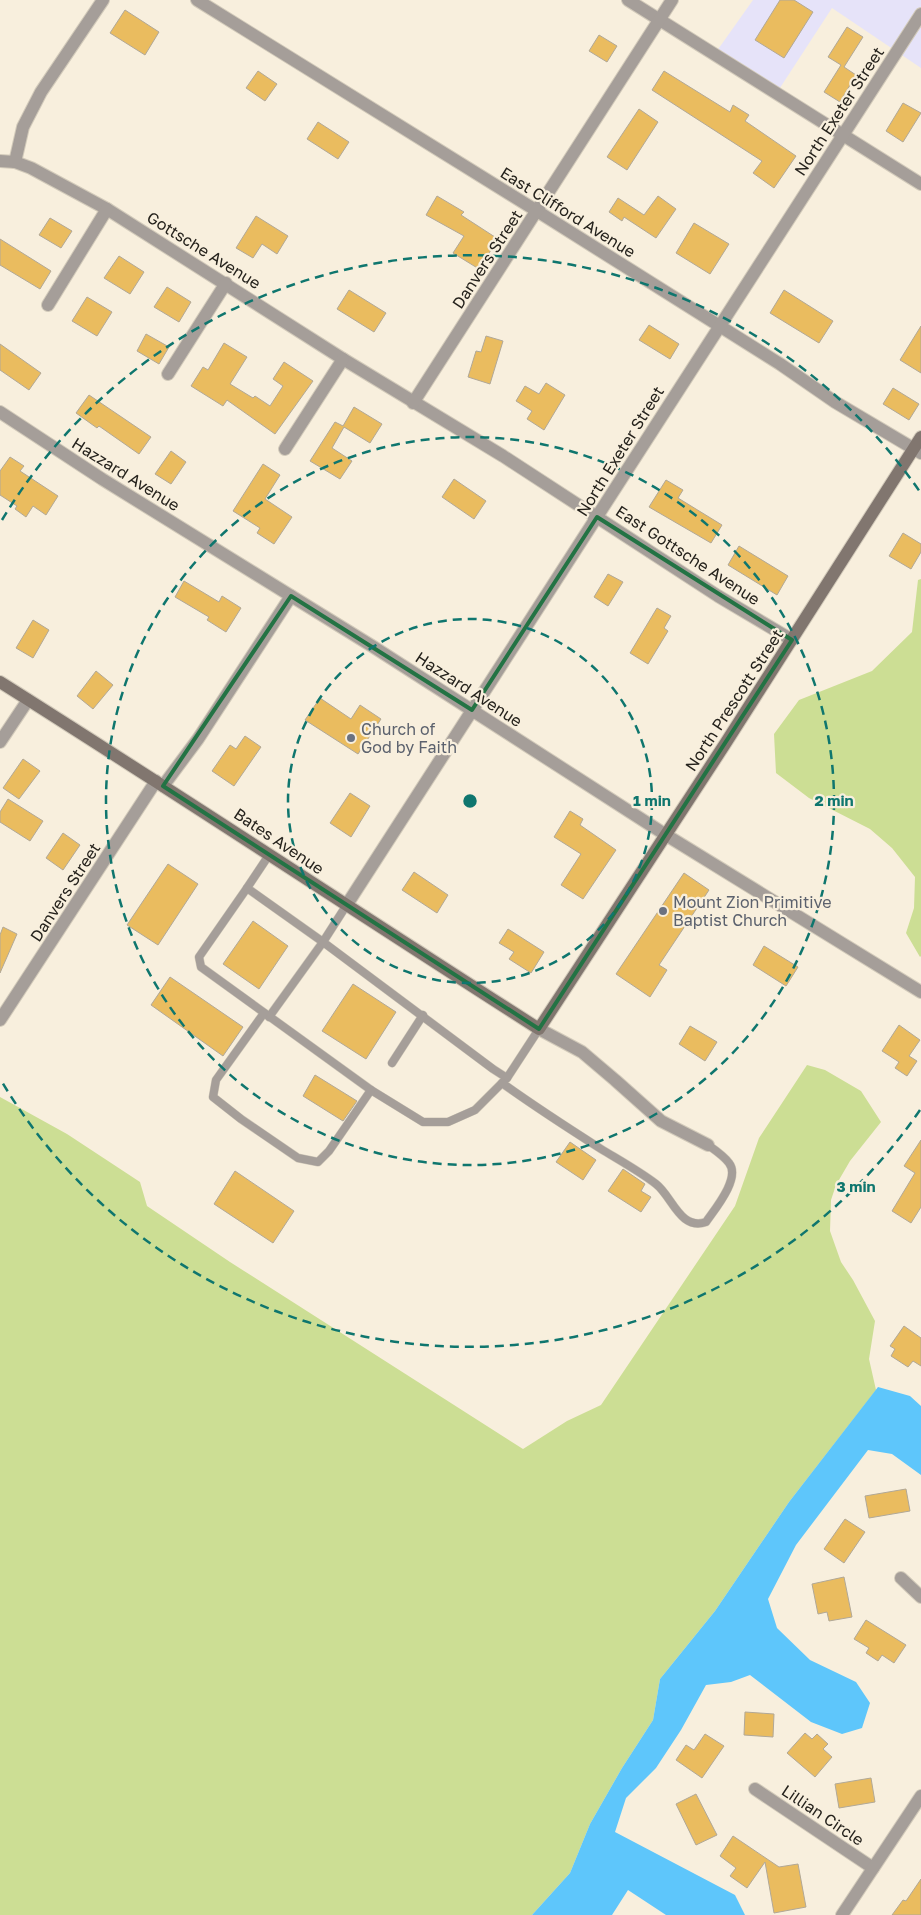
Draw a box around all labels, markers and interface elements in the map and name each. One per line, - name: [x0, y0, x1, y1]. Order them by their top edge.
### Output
- street label: North Exeter Street: [790, 43, 888, 179]
- street label: East Clifford Avenue: [497, 162, 639, 262]
- street label: Danvers Street: [448, 206, 526, 312]
- street label: Gottsche Avenue: [143, 207, 265, 293]
- street label: North Exeter Street: [572, 382, 668, 520]
- street label: Hazzard Avenue: [68, 433, 184, 515]
- street label: East Gottsche Avenue: [612, 501, 764, 609]
- street label: North Prescott Street: [681, 625, 787, 775]
- street label: Hazzard Avenue: [412, 647, 526, 731]
- place label: Church of God by Faith: [361, 719, 457, 757]
- marker: Church of God by Faith: [345, 732, 357, 744]
- text: 1 min: [633, 791, 671, 809]
- text: 2 min: [814, 791, 854, 809]
- centre of rings: [461, 792, 479, 810]
- street label: Bates Avenue: [230, 804, 328, 878]
- street label: Danvers Street: [26, 839, 104, 945]
- place label: Mount Zion Primitive Baptist Church: [673, 892, 832, 930]
- marker: Mount Zion Primitive Baptist Church: [657, 905, 669, 917]
- text: 3 min: [836, 1177, 876, 1195]
- street label: Lillian Circle: [778, 1780, 868, 1850]

